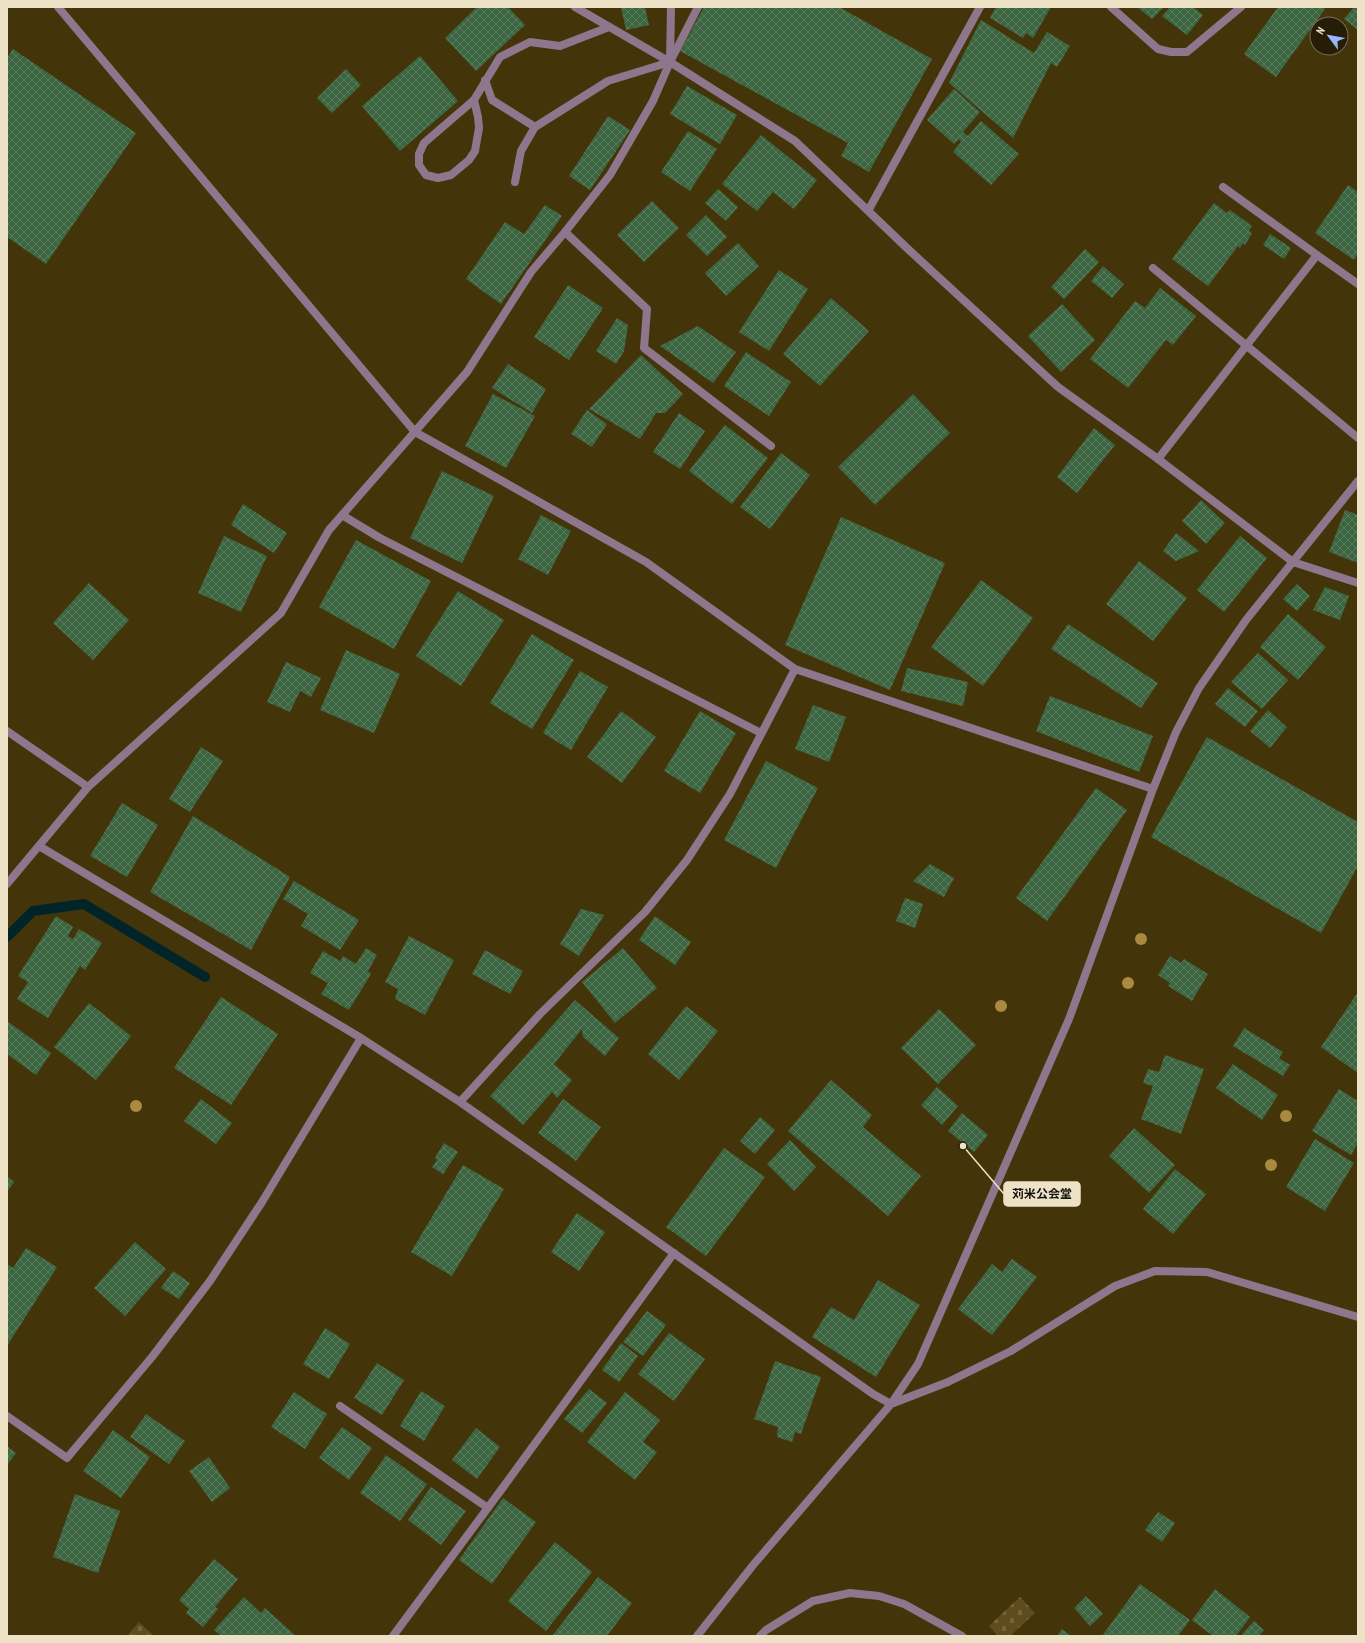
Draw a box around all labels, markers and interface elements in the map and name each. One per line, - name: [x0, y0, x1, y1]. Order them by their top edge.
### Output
- north arrow: [1309, 16, 1349, 56]
- text: N: [1313, 24, 1328, 37]
- callout: 苅米公会堂: [1004, 1182, 1080, 1206]
- text: 苅米公会堂: [1012, 1186, 1072, 1201]

